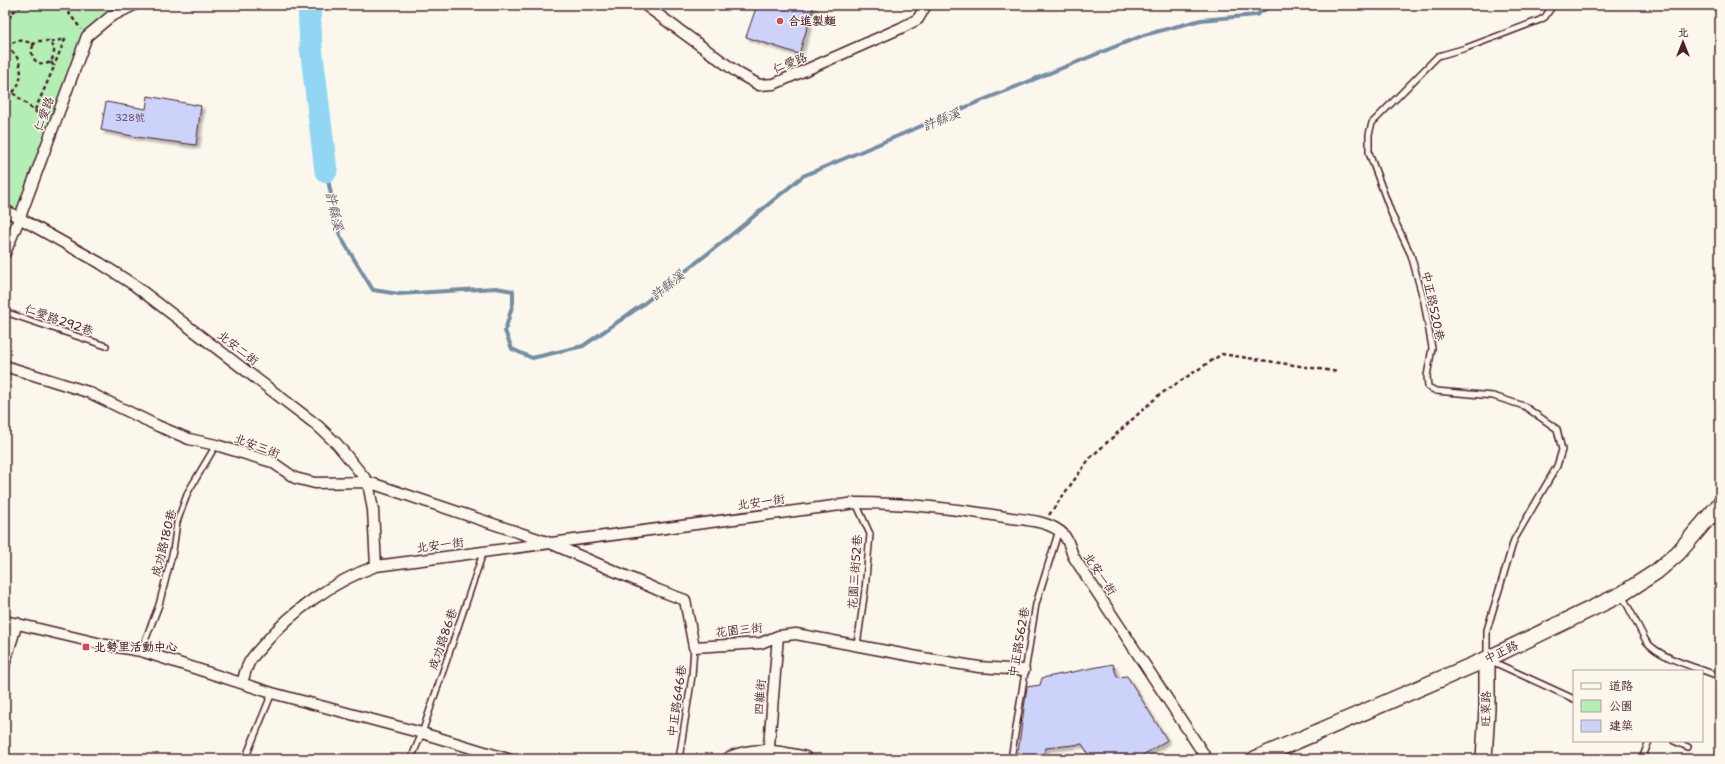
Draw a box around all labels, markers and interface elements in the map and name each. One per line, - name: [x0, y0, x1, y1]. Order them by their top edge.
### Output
- place label: 合進製麵: [788, 13, 836, 29]
- marker: 合進製麵: [775, 16, 785, 26]
- north arrow: [1663, 22, 1703, 62]
- text: 北: [1678, 25, 1689, 40]
- street label: 仁愛路: [770, 49, 810, 77]
- street label: 仁愛路: [30, 94, 58, 134]
- water label: 許縣溪: [920, 104, 963, 135]
- house number: 328號: [115, 111, 145, 124]
- water label: 許縣溪: [322, 190, 347, 233]
- water label: 許縣溪: [647, 266, 689, 304]
- street label: 中正路520巷: [1418, 270, 1448, 342]
- street label: 仁愛路292巷: [22, 301, 96, 339]
- street label: 北安二街: [214, 327, 262, 369]
- street label: 北安三街: [232, 430, 282, 462]
- street label: 北安一街: [736, 491, 786, 513]
- street label: 成功路180巷: [148, 507, 180, 579]
- street label: 北安一街: [415, 534, 465, 556]
- street label: 花園三街52巷: [844, 534, 866, 610]
- street label: 北安一街: [1080, 550, 1120, 598]
- street label: 成功路86巷: [425, 606, 461, 672]
- street label: 中正路562巷: [1005, 606, 1033, 678]
- street label: 花園三街: [714, 620, 764, 640]
- street label: 中正路: [1481, 637, 1521, 667]
- place label: 北勢里活動中心: [94, 639, 178, 655]
- marker: 北勢里活動中心: [81, 642, 91, 652]
- street label: 中正路646巷: [664, 664, 690, 738]
- legend: [1573, 670, 1703, 742]
- street label: 四維街: [751, 678, 769, 716]
- text: 道路: [1609, 678, 1633, 694]
- street label: 旺萊路: [1478, 691, 1494, 727]
- text: 公園: [1609, 698, 1633, 714]
- text: 建築: [1609, 718, 1633, 734]

